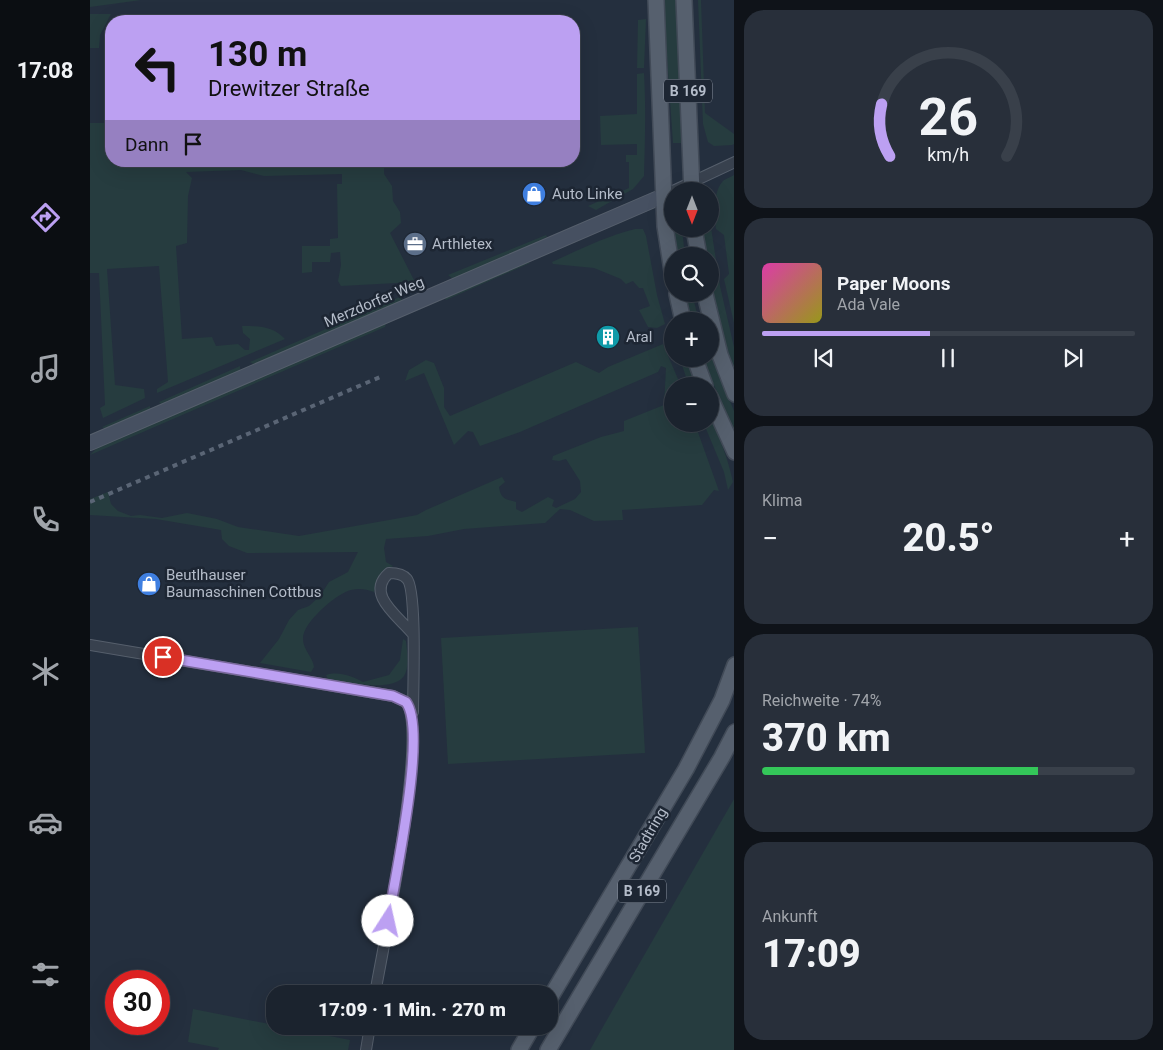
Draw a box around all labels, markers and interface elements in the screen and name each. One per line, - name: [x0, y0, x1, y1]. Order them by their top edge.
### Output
- text: 130 m: [208, 34, 307, 75]
- icon: left: [125, 35, 190, 100]
- text: 17:08: [17, 58, 73, 83]
- text: Drewitzer Straße: [208, 76, 370, 101]
- road number: B 169: [664, 80, 712, 102]
- text: 26: [919, 87, 978, 148]
- icon: arrive: [179, 130, 207, 158]
- text: Dann: [125, 133, 169, 156]
- text: km/h: [928, 144, 969, 165]
- shop icon: Auto Linke: [521, 181, 547, 207]
- north arrow: [664, 182, 719, 238]
- map controls: [664, 182, 719, 432]
- place label: Auto Linke: [552, 185, 622, 203]
- icon: directions: [28, 200, 63, 235]
- office icon: Arthletex: [402, 231, 428, 257]
- place label: Arthletex: [432, 235, 493, 253]
- button: search: [664, 247, 719, 302]
- text: Paper Moons: [837, 272, 950, 295]
- street label: Merzdorfer Weg: [321, 273, 427, 331]
- text: Ada Vale: [837, 295, 900, 314]
- button: +: [664, 312, 719, 367]
- building icon: Aral: [595, 324, 621, 350]
- place label: Aral: [626, 328, 652, 346]
- icon: previous: [810, 344, 838, 372]
- icon: pause: [934, 344, 962, 372]
- icon: next: [1059, 344, 1087, 372]
- icon: music: [28, 351, 63, 386]
- button: −: [664, 377, 719, 432]
- text: Klima: [762, 491, 803, 510]
- icon: phone: [28, 502, 63, 537]
- text: 20.5°: [903, 516, 995, 560]
- text: −: [762, 522, 778, 555]
- text: +: [1119, 522, 1135, 555]
- place label: Beutlhauser Baumaschinen Cottbus: [166, 566, 321, 601]
- shop icon: Beutlhauser Baumaschinen Cottbus: [136, 571, 162, 597]
- pin: [142, 636, 184, 678]
- icon: arrive: [149, 643, 177, 671]
- icon: climate: [28, 654, 63, 689]
- text: Reichweite · 74%: [762, 691, 881, 710]
- text: 370 km: [762, 716, 891, 760]
- street label: Stadtring: [625, 804, 671, 866]
- icon: car: [28, 805, 63, 840]
- road number: B 169: [618, 879, 666, 902]
- position arrow: [361, 894, 413, 946]
- text: Ankunft: [762, 907, 818, 926]
- text: 17:09: [762, 932, 861, 976]
- icon: filters: [28, 957, 63, 992]
- speed limit sign: 30: [105, 970, 170, 1035]
- text: 17:09 · 1 Min. · 270 m: [318, 998, 506, 1021]

